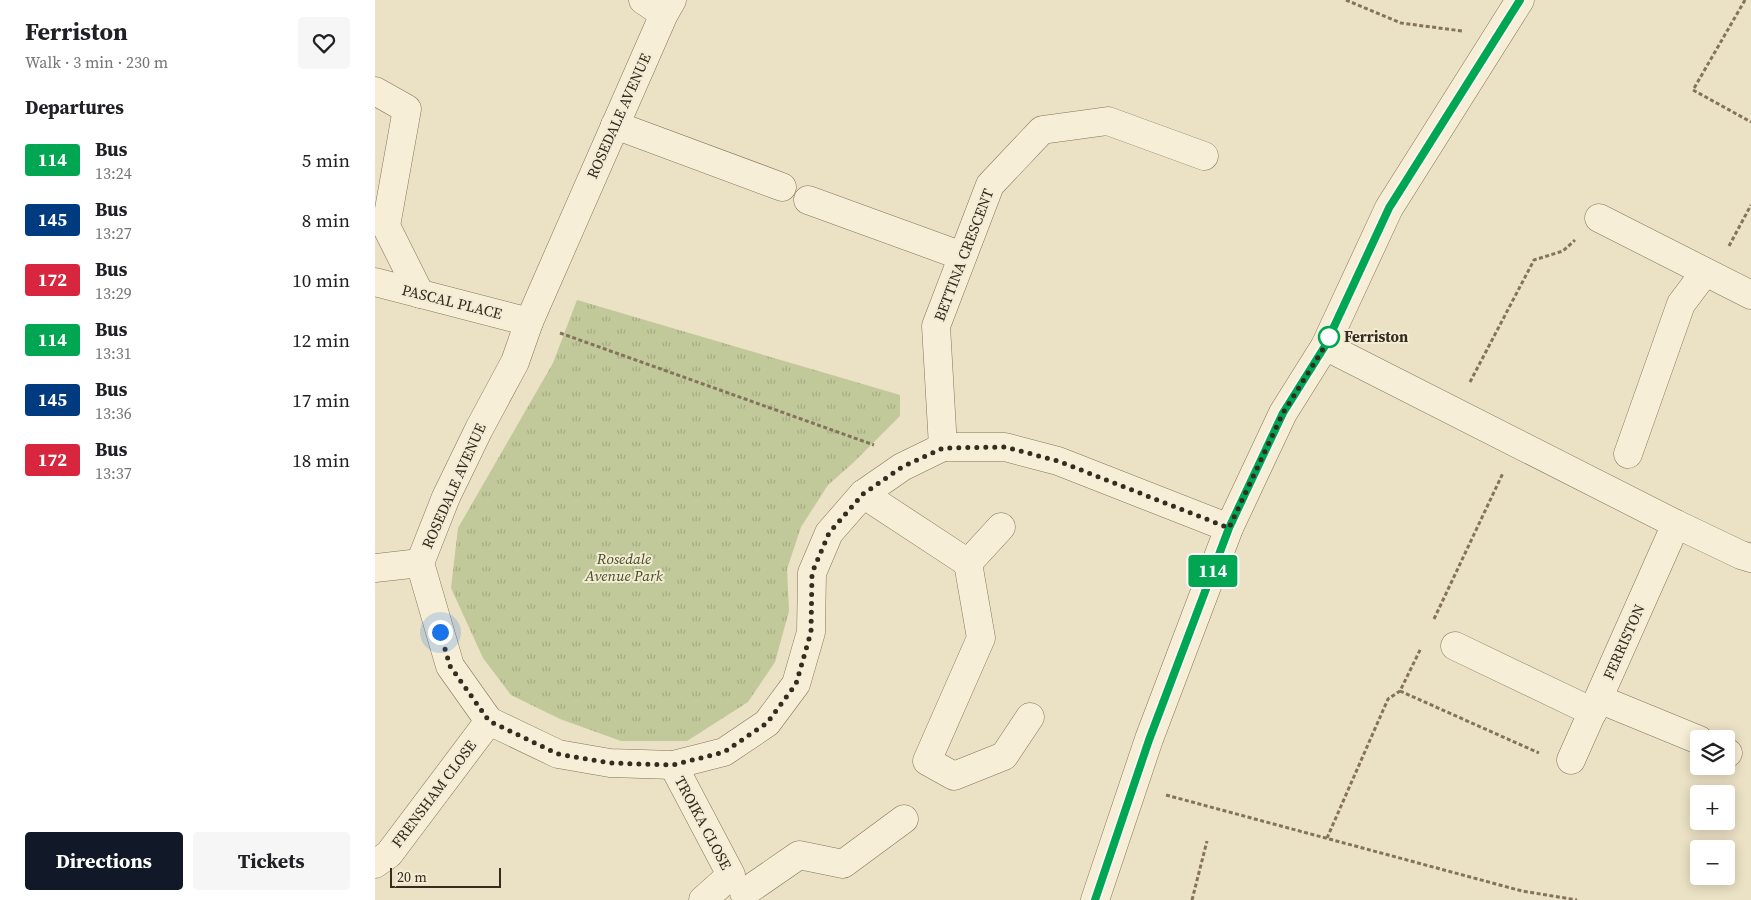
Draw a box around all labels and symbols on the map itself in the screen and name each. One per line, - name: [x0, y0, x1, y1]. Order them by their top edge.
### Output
- street label: ROSEDALE AVENUE: [581, 50, 656, 182]
- street label: BETTINA CRESCENT: [929, 186, 998, 324]
- street label: PASCAL PLACE: [400, 279, 505, 324]
- marker: Ferriston: [1318, 326, 1340, 348]
- place label: Ferriston: [1344, 326, 1408, 347]
- street label: ROSEDALE AVENUE: [416, 420, 491, 552]
- park label: Rosedale Avenue Park: [584, 548, 664, 586]
- line badge: 114: [1184, 555, 1242, 587]
- street label: FERRISTON: [1598, 601, 1649, 683]
- your location: [428, 620, 453, 645]
- street label: FRENSHAM CLOSE: [386, 736, 481, 852]
- street label: TROIKA CLOSE: [670, 772, 737, 873]
- scale bar: [390, 865, 501, 888]

